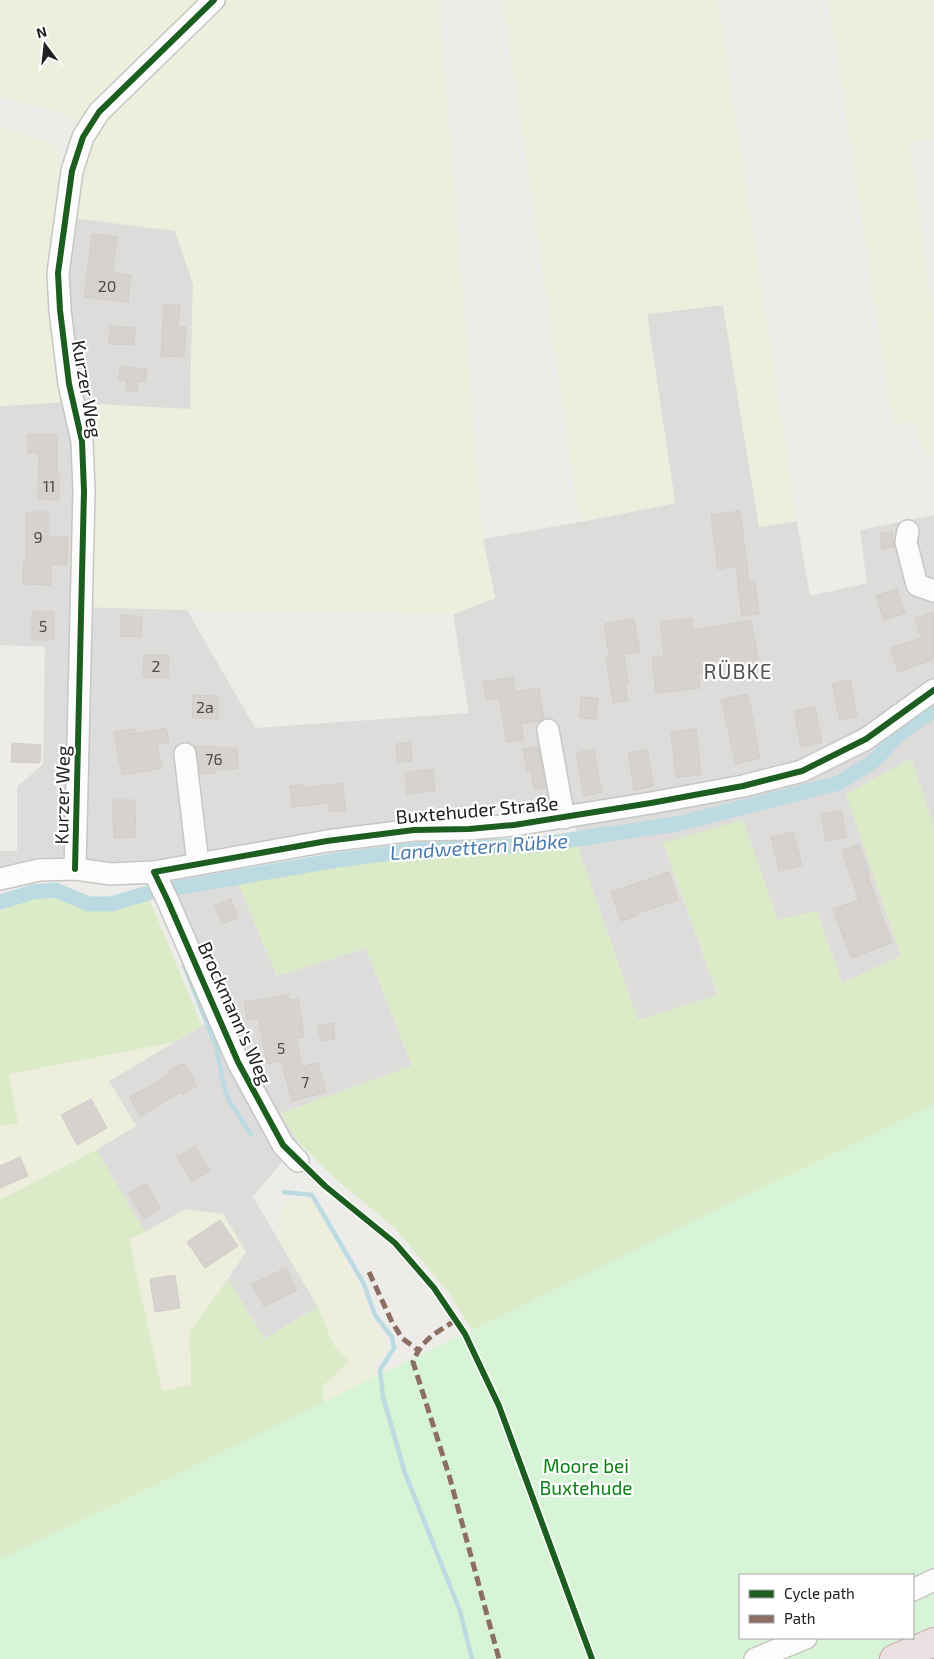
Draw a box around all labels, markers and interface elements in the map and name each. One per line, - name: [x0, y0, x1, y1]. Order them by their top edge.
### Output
- north arrow: [20, 20, 70, 70]
- text: N: [34, 22, 49, 41]
- house number: 20: [98, 276, 116, 295]
- street label: Kurzer Weg: [68, 338, 107, 440]
- house number: 11: [43, 476, 55, 495]
- house number: 9: [33, 527, 43, 546]
- house number: 5: [39, 616, 47, 635]
- house number: 2: [152, 656, 161, 675]
- district label: RÜBKE: [703, 658, 773, 683]
- house number: 2a: [196, 697, 214, 716]
- street label: Kurzer Weg: [49, 745, 74, 845]
- house number: 76: [205, 749, 223, 768]
- street label: Buxtehuder Straße: [395, 791, 559, 828]
- water label: Landwettern Rübke: [389, 828, 569, 864]
- street label: Brockmann's Weg: [194, 938, 277, 1088]
- house number: 5: [277, 1038, 285, 1057]
- house number: 7: [301, 1072, 309, 1091]
- park label: Moore bei Buxtehude: [539, 1454, 633, 1499]
- legend: [739, 1574, 914, 1639]
- text: Cycle path: [784, 1584, 855, 1602]
- text: Path: [784, 1609, 815, 1627]

